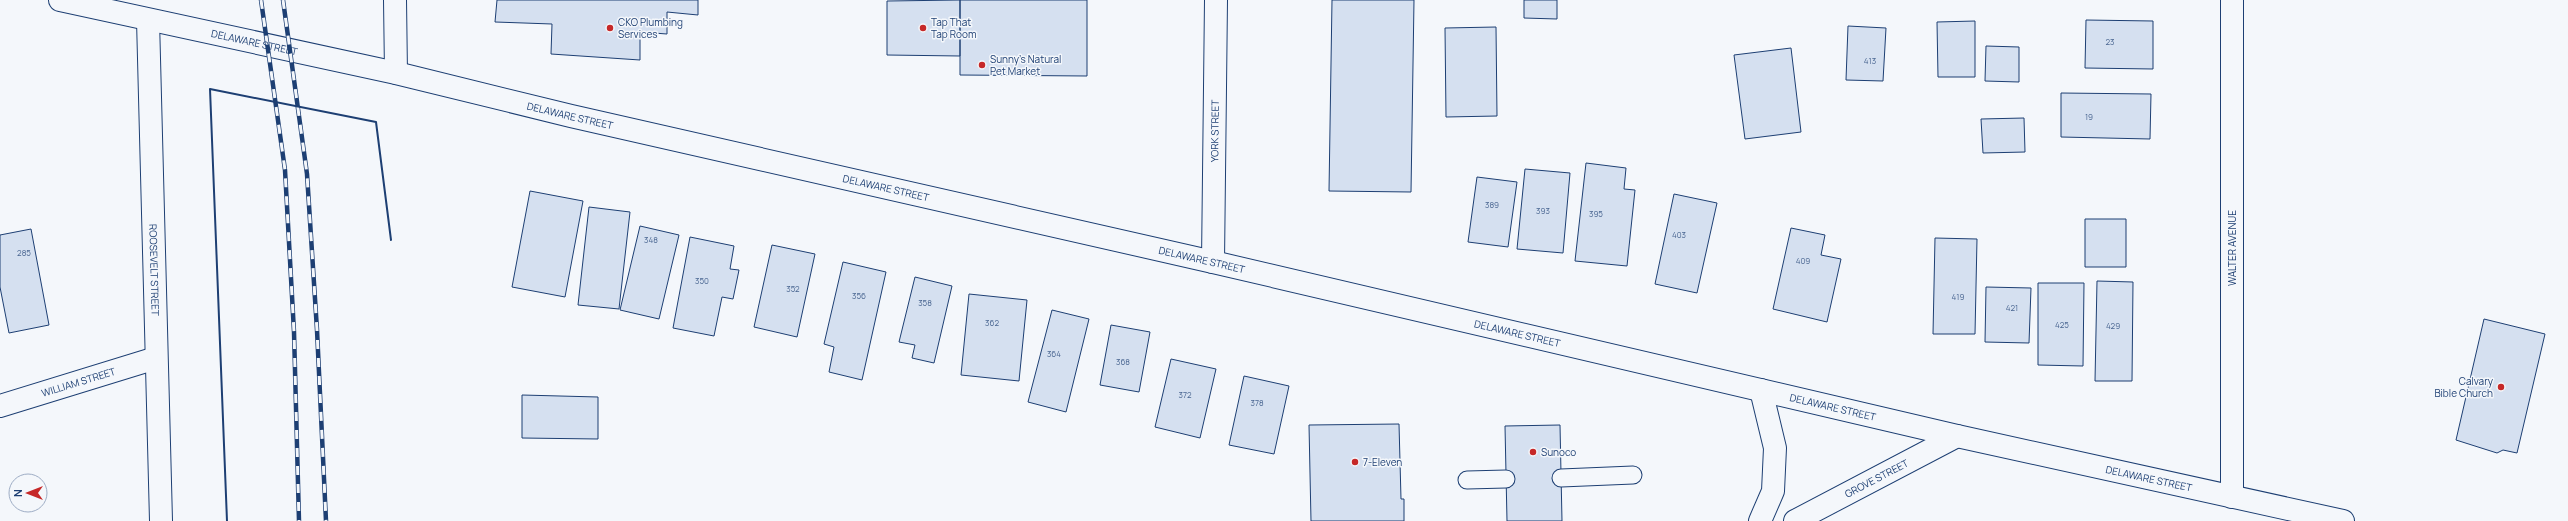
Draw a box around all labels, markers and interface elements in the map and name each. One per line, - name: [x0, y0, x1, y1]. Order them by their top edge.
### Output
- place label: CKO Plumbing Services: [618, 15, 683, 41]
- place label: Tap That Tap Room: [931, 15, 976, 41]
- marker: CKO Plumbing Services: [605, 23, 615, 33]
- marker: Tap That Tap Room: [918, 23, 928, 33]
- street label: DELAWARE STREET: [210, 26, 299, 58]
- house number: 23: [2106, 36, 2114, 47]
- place label: Sunny's Natural Pet Market: [990, 52, 1061, 78]
- house number: 413: [1864, 55, 1876, 66]
- marker: Sunny's Natural Pet Market: [977, 60, 987, 70]
- street label: DELAWARE STREET: [526, 98, 614, 132]
- street label: YORK STREET: [1207, 100, 1222, 162]
- house number: 19: [2085, 111, 2093, 122]
- street label: DELAWARE STREET: [841, 171, 930, 204]
- house number: 389: [1485, 199, 1499, 210]
- house number: 393: [1536, 205, 1550, 216]
- house number: 395: [1589, 208, 1603, 219]
- street label: WALTER AVENUE: [2225, 210, 2239, 286]
- street label: ROOSEVELT STREET: [146, 224, 163, 316]
- house number: 403: [1672, 229, 1686, 240]
- house number: 348: [644, 234, 658, 245]
- street label: DELAWARE STREET: [1157, 243, 1246, 276]
- house number: 285: [17, 247, 31, 258]
- house number: 409: [1796, 255, 1810, 266]
- house number: 350: [695, 275, 709, 286]
- house number: 352: [786, 283, 800, 294]
- house number: 356: [852, 290, 866, 301]
- house number: 419: [1952, 291, 1964, 302]
- house number: 358: [918, 297, 932, 308]
- house number: 421: [2006, 302, 2018, 313]
- street label: DELAWARE STREET: [1473, 316, 1562, 350]
- house number: 362: [985, 317, 999, 328]
- house number: 425: [2055, 319, 2069, 330]
- house number: 429: [2106, 320, 2120, 331]
- house number: 364: [1047, 348, 1061, 359]
- house number: 368: [1116, 356, 1130, 367]
- street label: WILLIAM STREET: [40, 364, 117, 400]
- place label: Calvary Bible Church: [2434, 374, 2494, 400]
- marker: Calvary Bible Church: [2496, 382, 2506, 392]
- house number: 372: [1179, 389, 1192, 400]
- street label: DELAWARE STREET: [1788, 390, 1877, 424]
- house number: 378: [1250, 397, 1264, 408]
- place label: Sunoco: [1541, 445, 1576, 459]
- marker: Sunoco: [1528, 447, 1538, 457]
- place label: 7-Eleven: [1363, 455, 1402, 469]
- street label: GROVE STREET: [1842, 456, 1911, 501]
- marker: 7-Eleven: [1350, 457, 1360, 467]
- street label: DELAWARE STREET: [2104, 462, 2193, 495]
- north arrow: [8, 473, 48, 513]
- text: N: [10, 489, 25, 497]

